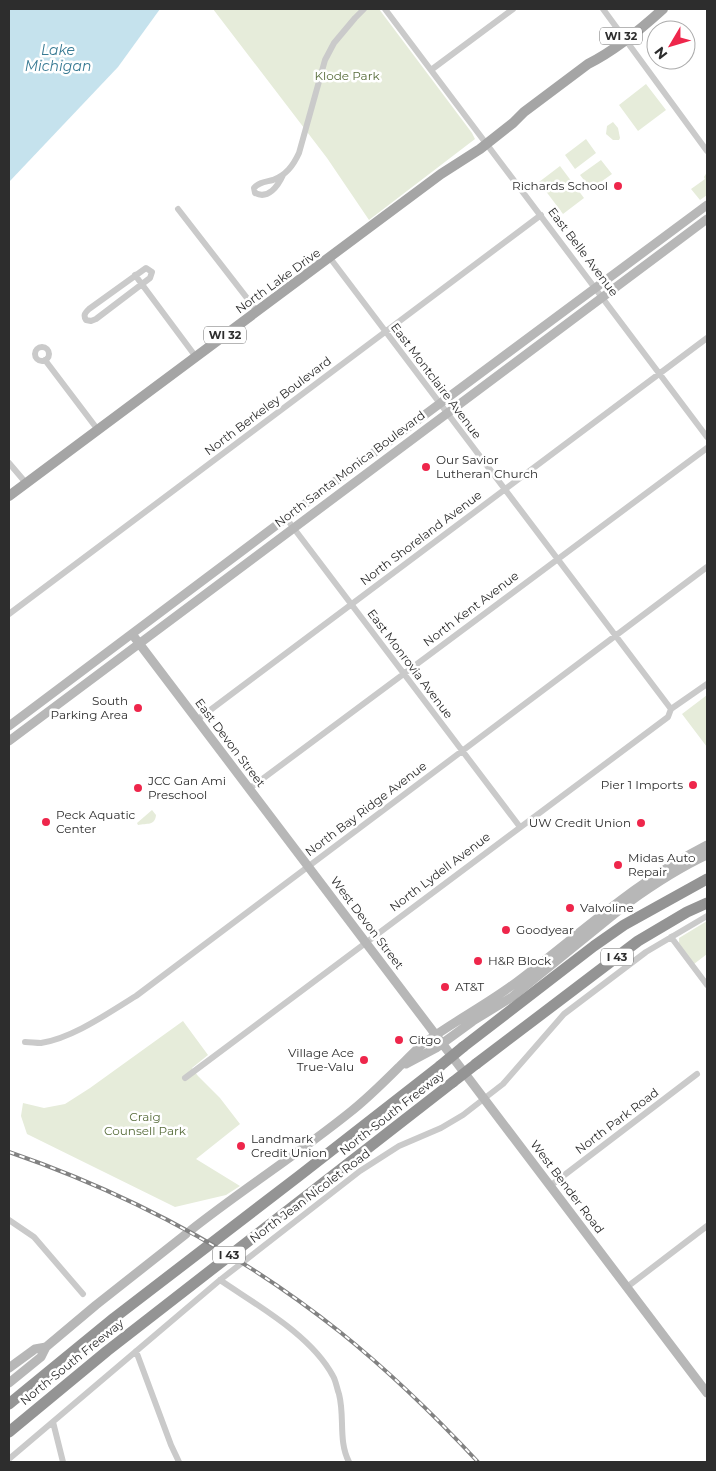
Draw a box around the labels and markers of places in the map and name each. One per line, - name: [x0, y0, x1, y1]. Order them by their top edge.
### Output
- place label: Richards School: [512, 178, 608, 193]
- marker: Richards School: [612, 180, 624, 192]
- place label: Our Savior Lutheran Church: [436, 452, 538, 481]
- marker: Our Savior Lutheran Church: [420, 461, 432, 473]
- place label: South Parking Area: [50, 693, 128, 722]
- marker: South Parking Area: [132, 702, 144, 714]
- place label: JCC Gan Ami Preschool: [147, 773, 226, 802]
- place label: Pier 1 Imports: [601, 777, 683, 792]
- marker: Pier 1 Imports: [687, 779, 699, 791]
- marker: JCC Gan Ami Preschool: [132, 782, 144, 794]
- place label: Peck Aquatic Center: [56, 807, 136, 836]
- place label: UW Credit Union: [529, 815, 631, 830]
- marker: Peck Aquatic Center: [40, 816, 52, 828]
- marker: UW Credit Union: [635, 817, 647, 829]
- place label: Midas Auto Repair: [628, 850, 696, 879]
- marker: Midas Auto Repair: [612, 859, 624, 871]
- place label: Valvoline: [580, 900, 634, 915]
- marker: Valvoline: [564, 902, 576, 914]
- place label: Goodyear: [516, 922, 574, 937]
- marker: Goodyear: [500, 924, 512, 936]
- place label: H&R Block: [488, 953, 552, 968]
- marker: H&R Block: [472, 955, 484, 967]
- place label: AT&T: [455, 979, 484, 994]
- marker: AT&T: [439, 981, 451, 993]
- place label: Citgo: [409, 1032, 441, 1047]
- marker: Citgo: [393, 1034, 405, 1046]
- place label: Village Ace True-Valu: [288, 1045, 354, 1074]
- marker: Village Ace True-Valu: [358, 1054, 370, 1066]
- place label: Landmark Credit Union: [251, 1131, 327, 1160]
- marker: Landmark Credit Union: [235, 1140, 247, 1152]

